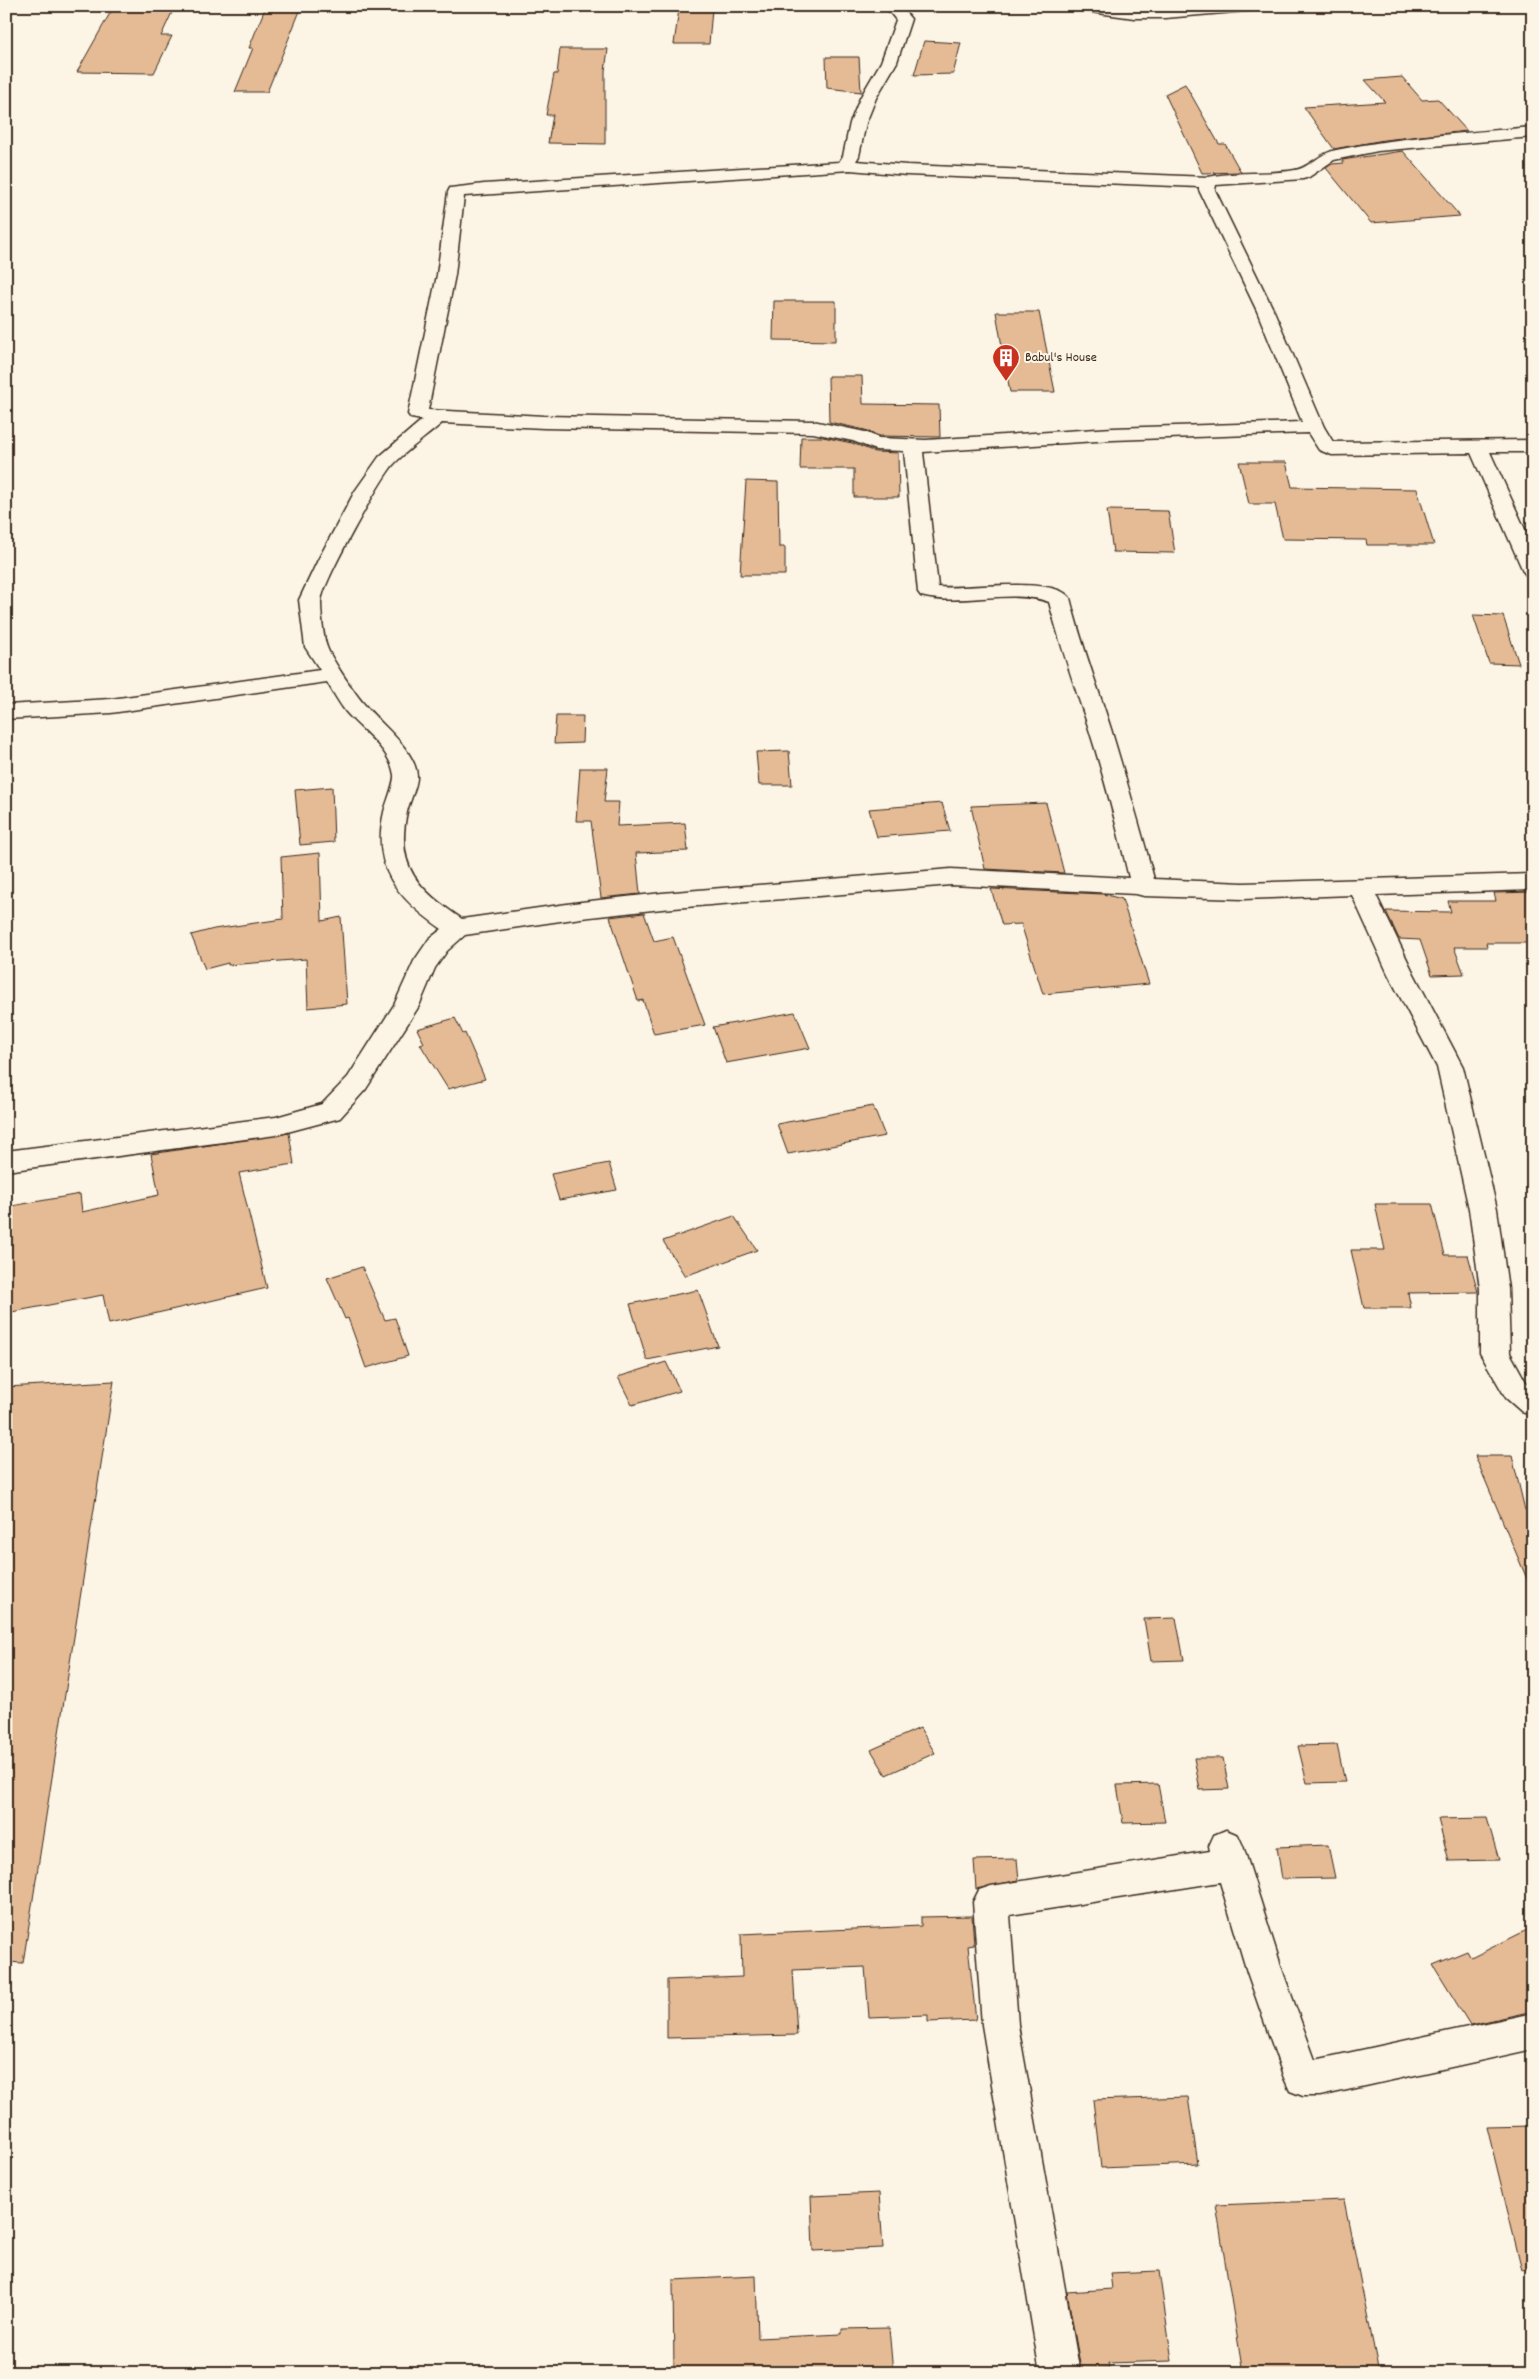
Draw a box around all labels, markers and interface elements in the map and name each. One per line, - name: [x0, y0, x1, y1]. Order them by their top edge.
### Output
- building icon: Babul's House: [991, 343, 1021, 382]
- place label: Babul's House: [1025, 348, 1097, 368]

